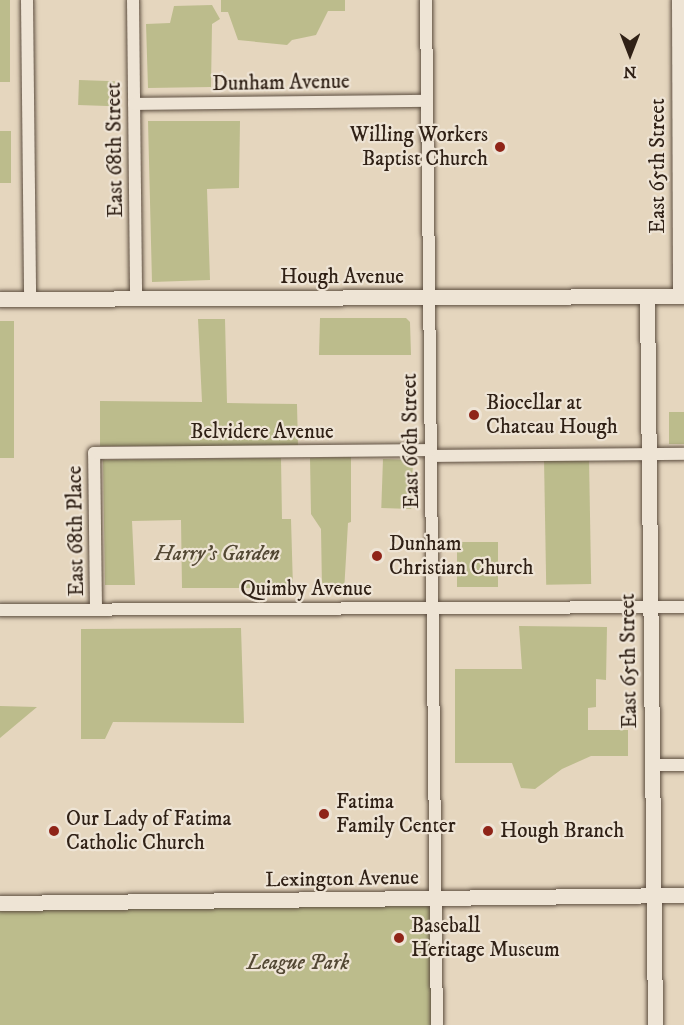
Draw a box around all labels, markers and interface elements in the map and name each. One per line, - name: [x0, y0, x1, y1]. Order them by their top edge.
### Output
- north arrow: [600, 24, 660, 84]
- text: N: [623, 62, 637, 82]
- street label: Dunham Avenue: [212, 69, 350, 97]
- street label: East 68th Street: [101, 82, 129, 218]
- street label: East 65th Street: [645, 98, 671, 234]
- place label: Willing Workers Baptist Church: [350, 122, 488, 172]
- marker: Willing Workers Baptist Church: [493, 140, 507, 154]
- street label: Hough Avenue: [280, 264, 404, 290]
- street label: East 66th Street: [397, 373, 425, 509]
- place label: Biocellar at Chateau Hough: [486, 390, 618, 440]
- marker: Biocellar at Chateau Hough: [467, 408, 481, 422]
- street label: Belvidere Avenue: [190, 419, 334, 445]
- street label: East 68th Place: [62, 465, 90, 597]
- place label: Dunham Christian Church: [389, 531, 534, 581]
- park label: Harry's Garden: [154, 541, 280, 567]
- marker: Dunham Christian Church: [370, 549, 384, 563]
- street label: Quimby Avenue: [240, 576, 372, 602]
- street label: East 65th Street: [615, 593, 643, 729]
- place label: Fatima Family Center: [336, 789, 456, 839]
- place label: Our Lady of Fatima Catholic Church: [66, 806, 232, 856]
- marker: Fatima Family Center: [317, 807, 331, 821]
- place label: Hough Branch: [500, 818, 624, 844]
- marker: Our Lady of Fatima Catholic Church: [47, 824, 61, 838]
- marker: Hough Branch: [481, 824, 495, 838]
- street label: Lexington Avenue: [265, 865, 419, 893]
- place label: Baseball Heritage Museum: [411, 913, 560, 963]
- marker: Baseball Heritage Museum: [392, 931, 406, 945]
- park label: League Park: [247, 950, 349, 976]

